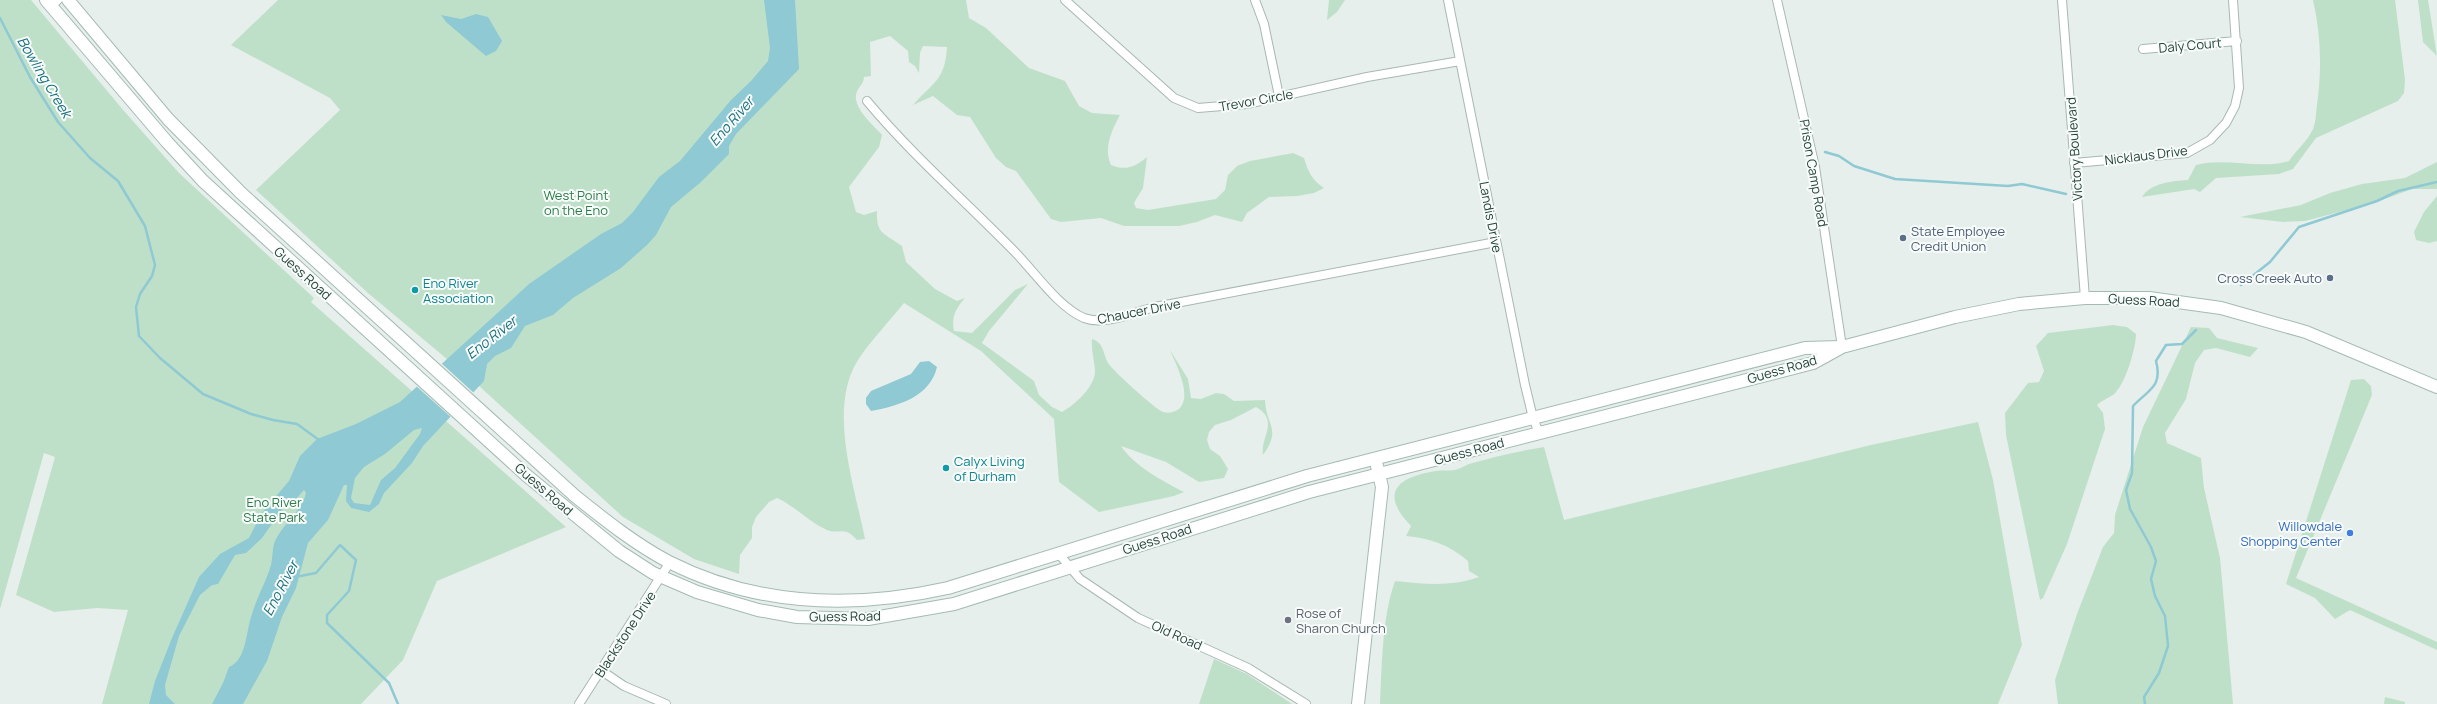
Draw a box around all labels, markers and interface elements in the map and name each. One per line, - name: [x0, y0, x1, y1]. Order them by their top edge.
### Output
- water label: Bowling Creek: [13, 33, 78, 123]
- street label: Daly Court: [2158, 33, 2222, 57]
- street label: Trevor Circle: [1218, 85, 1295, 115]
- water label: Eno River: [704, 91, 759, 150]
- street label: Victory Boulevard: [2061, 97, 2087, 201]
- street label: Prison Camp Road: [1796, 118, 1832, 228]
- street label: Nicklaus Drive: [2104, 141, 2189, 169]
- street label: Landis Drive: [1475, 180, 1507, 254]
- park label: West Point on the Eno: [543, 186, 609, 219]
- place label: State Employee Credit Union: [1911, 222, 2005, 255]
- marker: State Employee Credit Union: [1898, 233, 1908, 243]
- street label: Guess Road: [270, 242, 336, 304]
- place label: Cross Creek Auto: [2218, 269, 2322, 287]
- marker: Cross Creek Auto: [2325, 273, 2335, 283]
- place label: Eno River Association: [423, 274, 494, 307]
- marker: Eno River Association: [410, 285, 420, 295]
- street label: Guess Road: [2108, 289, 2180, 311]
- street label: Chaucer Drive: [1096, 294, 1182, 328]
- water label: Eno River: [462, 310, 522, 363]
- street label: Guess Road: [1745, 350, 1819, 388]
- street label: Guess Road: [1432, 433, 1506, 469]
- place label: Calyx Living of Durham: [954, 452, 1025, 485]
- street label: Guess Road: [511, 459, 577, 519]
- marker: Calyx Living of Durham: [941, 463, 951, 473]
- park label: Eno River State Park: [243, 493, 305, 526]
- place label: Willowdale Shopping Center: [2240, 517, 2342, 550]
- street label: Guess Road: [1120, 519, 1194, 559]
- marker: Willowdale Shopping Center: [2345, 528, 2355, 538]
- water label: Eno River: [258, 556, 303, 619]
- street label: Blackstone Drive: [590, 587, 660, 681]
- place label: Rose of Sharon Church: [1296, 604, 1386, 637]
- street label: Guess Road: [809, 606, 881, 626]
- marker: Rose of Sharon Church: [1283, 615, 1293, 625]
- street label: Old Road: [1149, 616, 1205, 654]

